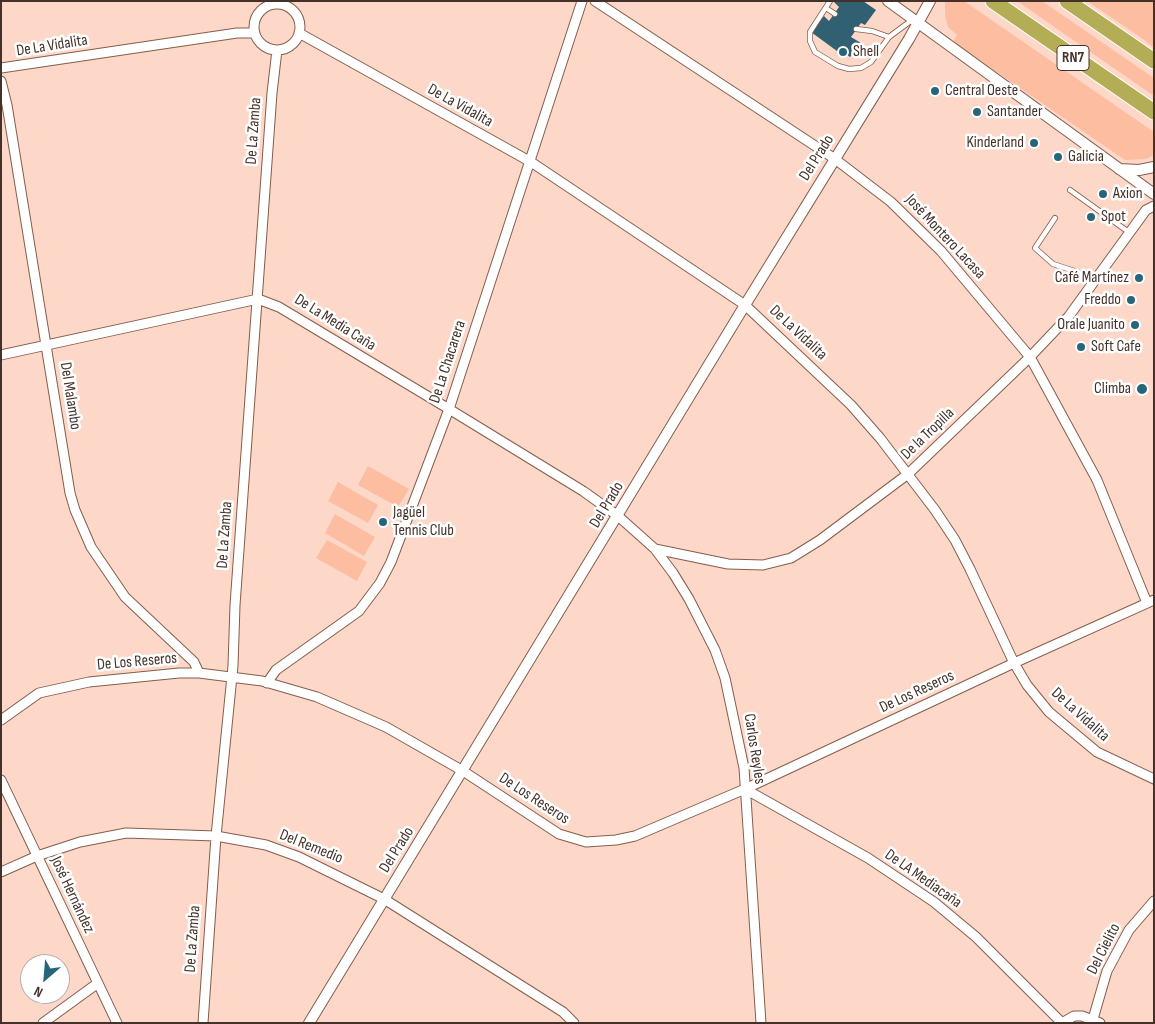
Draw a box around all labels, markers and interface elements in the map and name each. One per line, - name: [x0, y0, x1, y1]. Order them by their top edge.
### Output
- street label: De La Vidalita: [15, 31, 89, 61]
- place label: Shell: [853, 42, 879, 62]
- marker: Shell: [837, 46, 849, 58]
- road number: RN7: [1057, 46, 1089, 70]
- street label: De La Vidalita: [424, 80, 496, 132]
- place label: Central Oeste: [945, 81, 1018, 101]
- marker: Central Oeste: [929, 85, 941, 97]
- street label: De La Zamba: [242, 97, 266, 165]
- place label: Santander: [987, 102, 1042, 122]
- marker: Santander: [971, 106, 983, 118]
- street label: Del Prado: [796, 132, 838, 184]
- place label: Kinderland: [967, 133, 1024, 153]
- marker: Kinderland: [1028, 137, 1040, 149]
- place label: Galicia: [1068, 147, 1104, 167]
- marker: Galicia: [1052, 151, 1064, 163]
- place label: Axion: [1113, 184, 1142, 204]
- marker: Axion: [1097, 188, 1109, 200]
- street label: José Montero Lacasa: [901, 191, 989, 283]
- place label: Spot: [1101, 207, 1126, 227]
- marker: Spot: [1085, 211, 1097, 223]
- place label: Café Martínez: [1055, 268, 1129, 288]
- marker: Café Martínez: [1133, 272, 1145, 284]
- street label: De La Media Caña: [291, 290, 379, 356]
- place label: Freddo: [1084, 290, 1121, 310]
- marker: Freddo: [1125, 294, 1137, 306]
- street label: De La Vidalita: [765, 302, 831, 364]
- place label: Orale Juanito: [1057, 315, 1125, 335]
- street label: De La Chacarera: [426, 318, 470, 406]
- marker: Orale Juanito: [1129, 319, 1141, 331]
- place label: Soft Cafe: [1091, 337, 1141, 357]
- marker: Soft Cafe: [1075, 341, 1087, 353]
- street label: Del Malambo: [55, 361, 85, 431]
- place label: Climba: [1094, 379, 1131, 399]
- marker: Climba: [1135, 382, 1149, 396]
- street label: De la Tropilla: [897, 404, 959, 464]
- street label: Del Prado: [586, 478, 628, 532]
- street label: De La Zamba: [213, 501, 237, 569]
- place label: Jagüel Tennis Club: [393, 503, 454, 541]
- marker: Jagüel Tennis Club: [377, 516, 389, 528]
- street label: De Los Reseros: [96, 649, 178, 675]
- street label: De Los Reseros: [877, 666, 957, 718]
- street label: De La Vidalita: [1047, 684, 1113, 746]
- street label: Carlos Reyles: [739, 712, 769, 786]
- street label: De Los Reseros: [495, 769, 573, 829]
- street label: Del Prado: [376, 824, 418, 876]
- street label: Del Remedio: [277, 826, 345, 868]
- street label: De LA Mediacaña: [881, 845, 965, 913]
- street label: José Hernández: [46, 854, 98, 936]
- street label: De La Zamba: [181, 905, 205, 973]
- street label: Del Cielito: [1083, 920, 1125, 978]
- north arrow: [20, 954, 70, 1004]
- text: N: [31, 983, 46, 1001]

